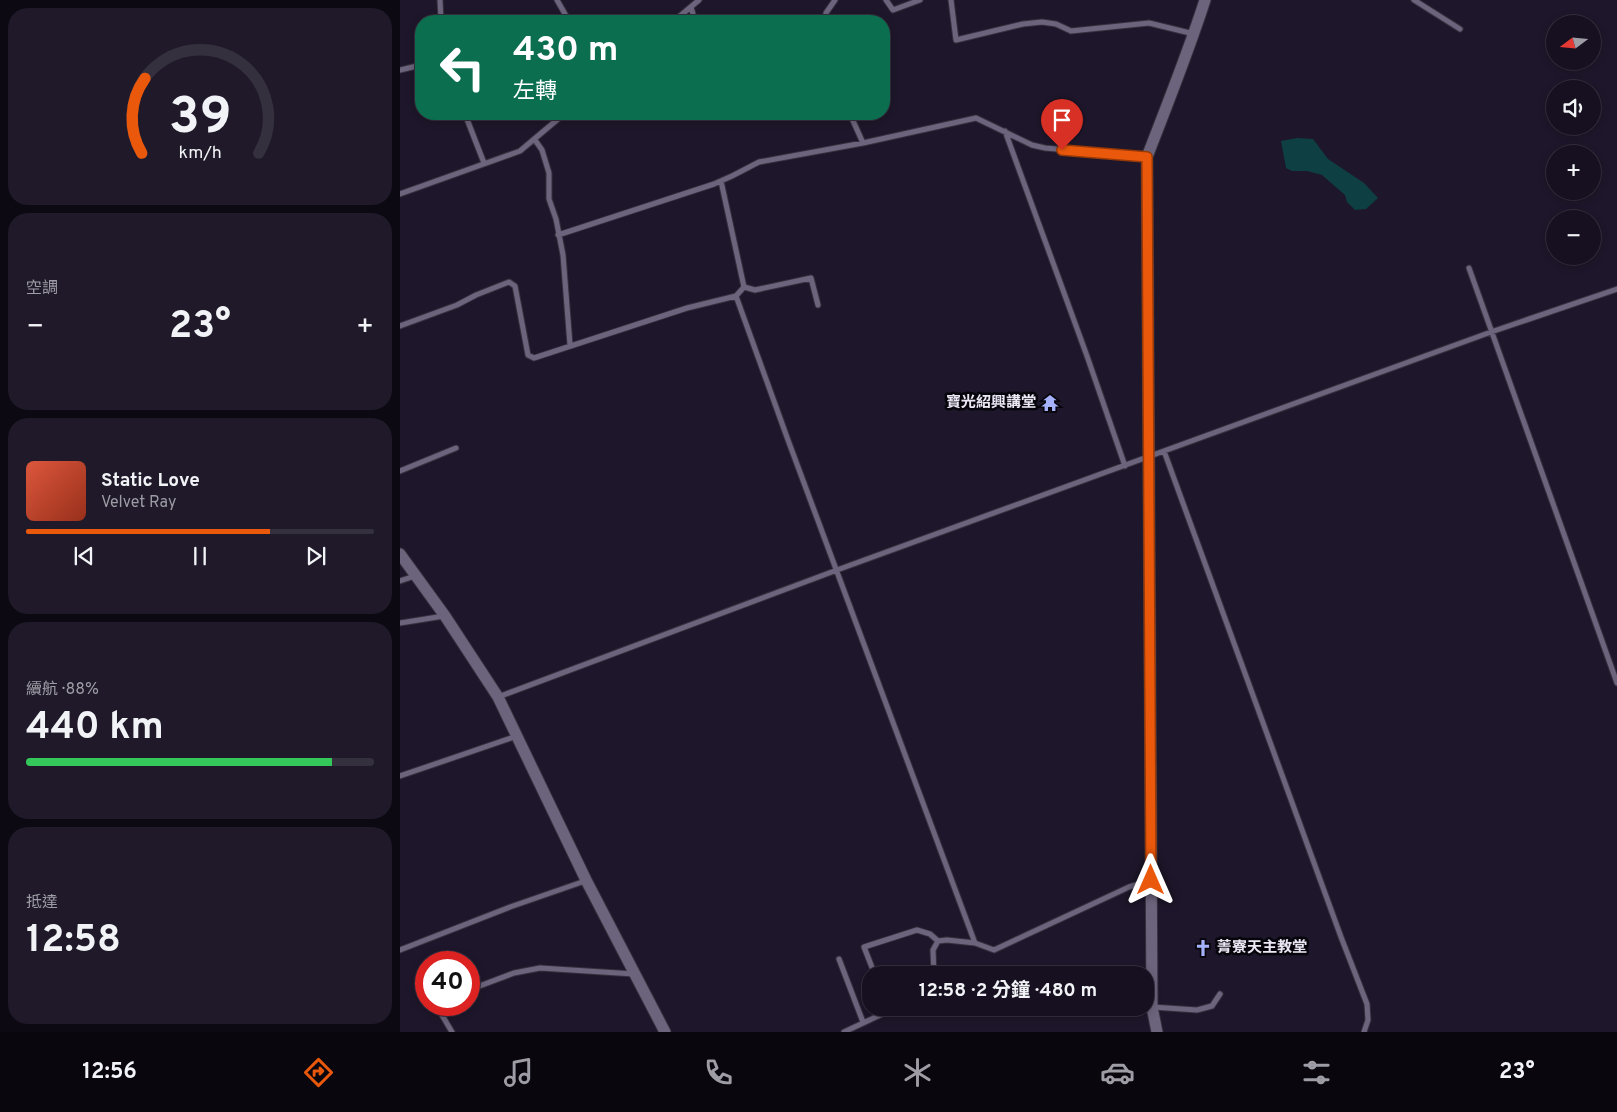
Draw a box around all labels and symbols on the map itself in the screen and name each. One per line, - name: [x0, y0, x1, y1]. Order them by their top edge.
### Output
- north arrow: [1546, 15, 1601, 70]
- pin: [1041, 99, 1083, 150]
- place label: 寶光紹興講堂: [946, 393, 1036, 413]
- temple icon: 寶光紹興講堂: [1040, 393, 1060, 413]
- position arrow: [1124, 853, 1176, 905]
- church icon: 菁寮天主教堂: [1193, 938, 1213, 958]
- place label: 菁寮天主教堂: [1217, 939, 1307, 958]
- speed limit sign: 40: [415, 951, 480, 1016]

